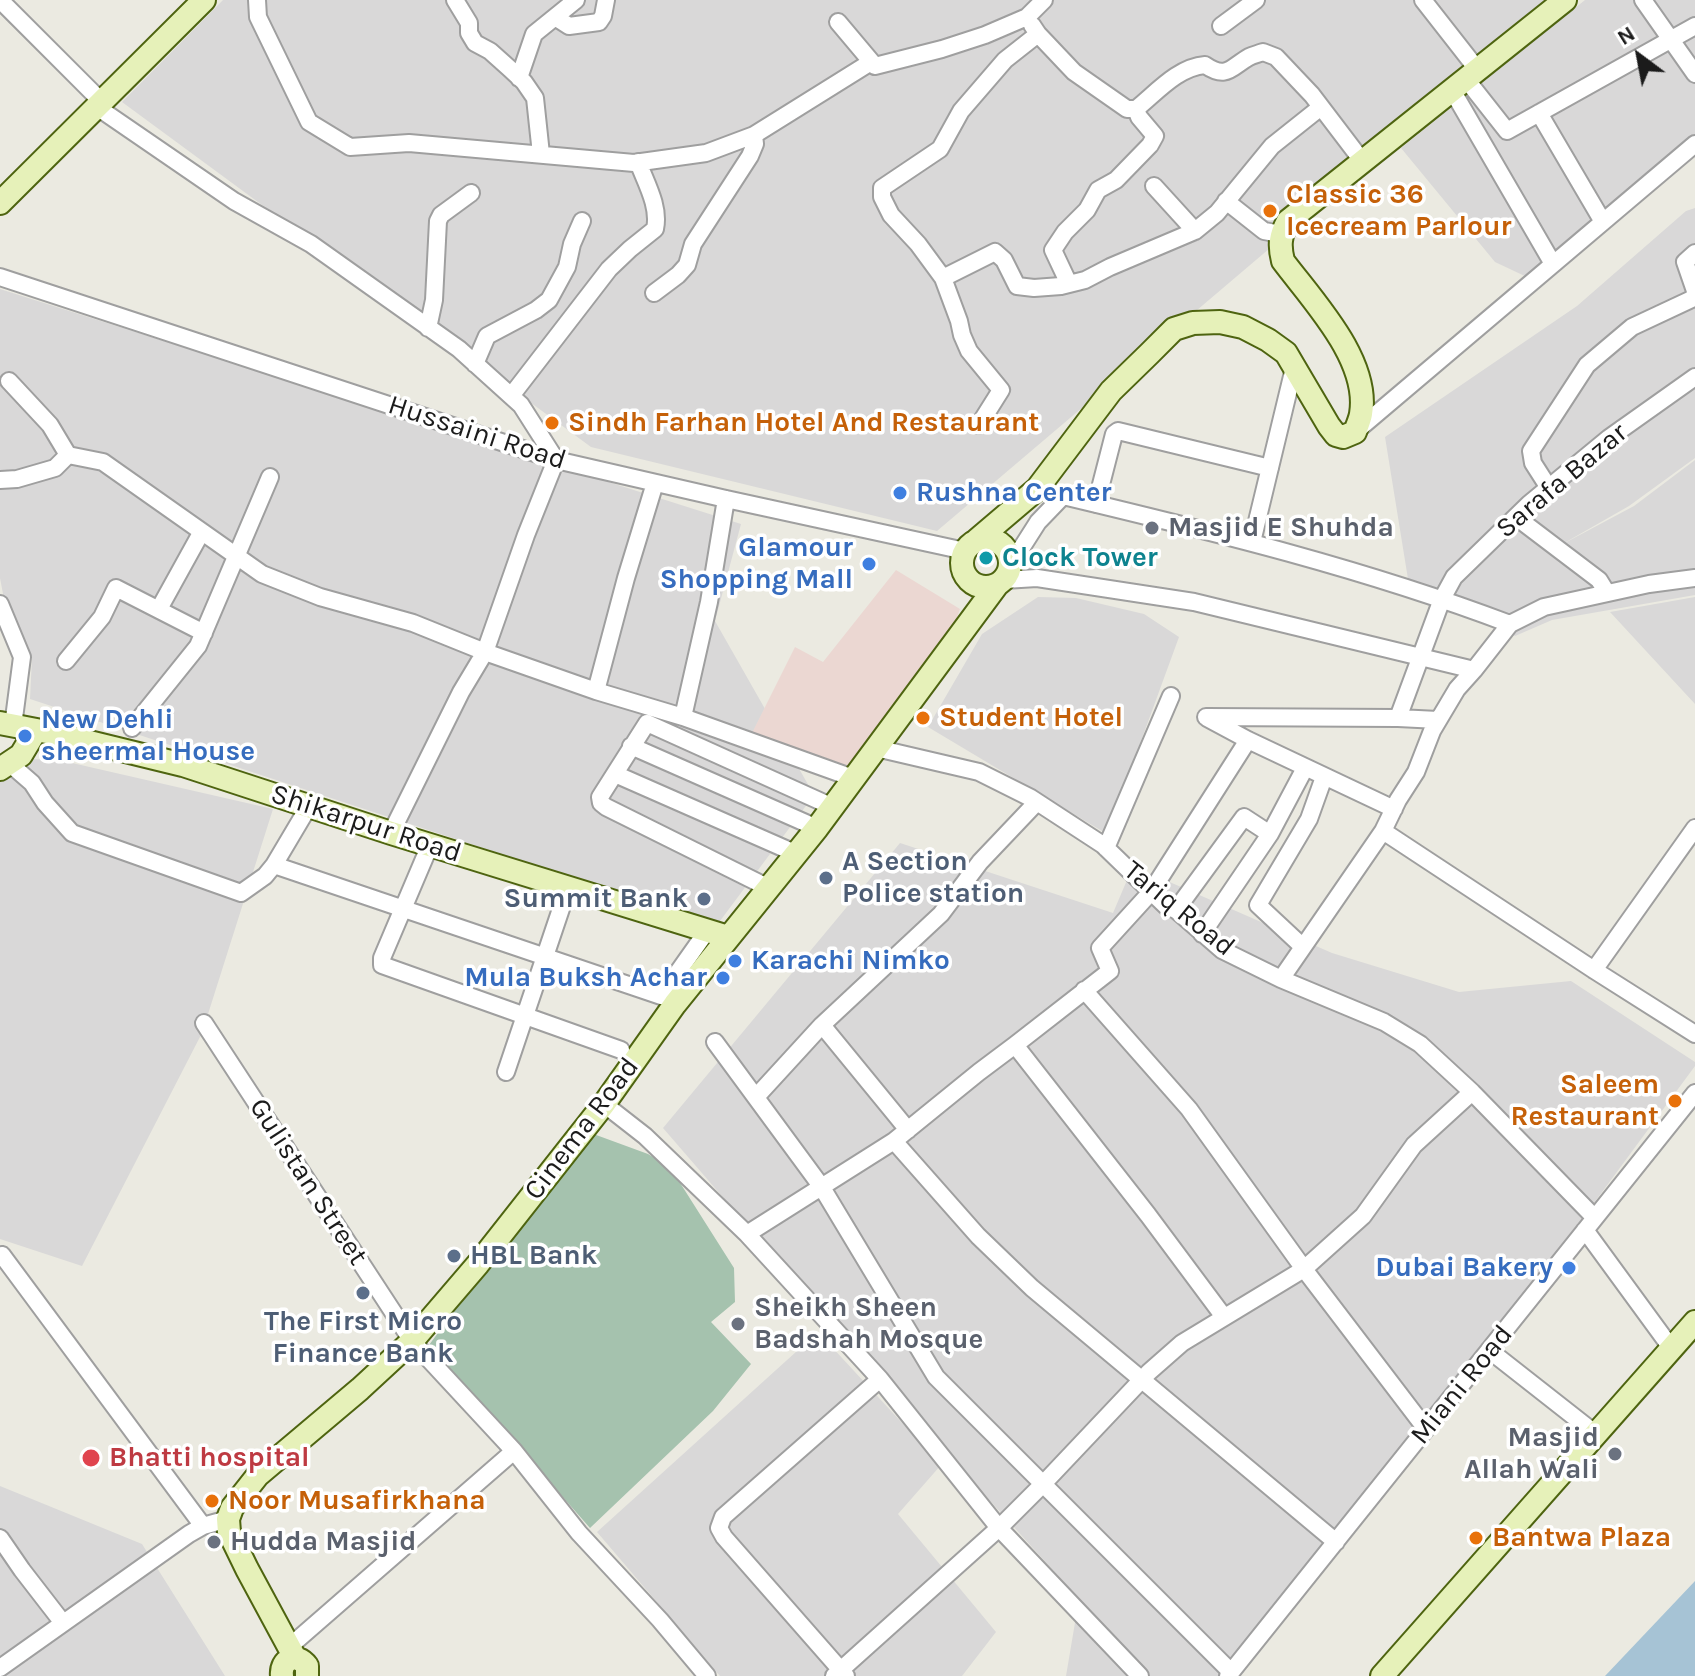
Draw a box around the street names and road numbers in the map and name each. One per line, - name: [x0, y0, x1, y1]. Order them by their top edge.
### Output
- street label: Hussaini Road: [384, 388, 570, 478]
- street label: Sarafa Bazar: [1489, 416, 1635, 546]
- street label: Shikarpur Road: [267, 777, 465, 871]
- street label: Tariq Road: [1117, 854, 1241, 964]
- street label: Cinema Road: [518, 1051, 646, 1207]
- street label: Gulistan Street: [242, 1092, 374, 1272]
- street label: Miani Road: [1404, 1319, 1520, 1451]

